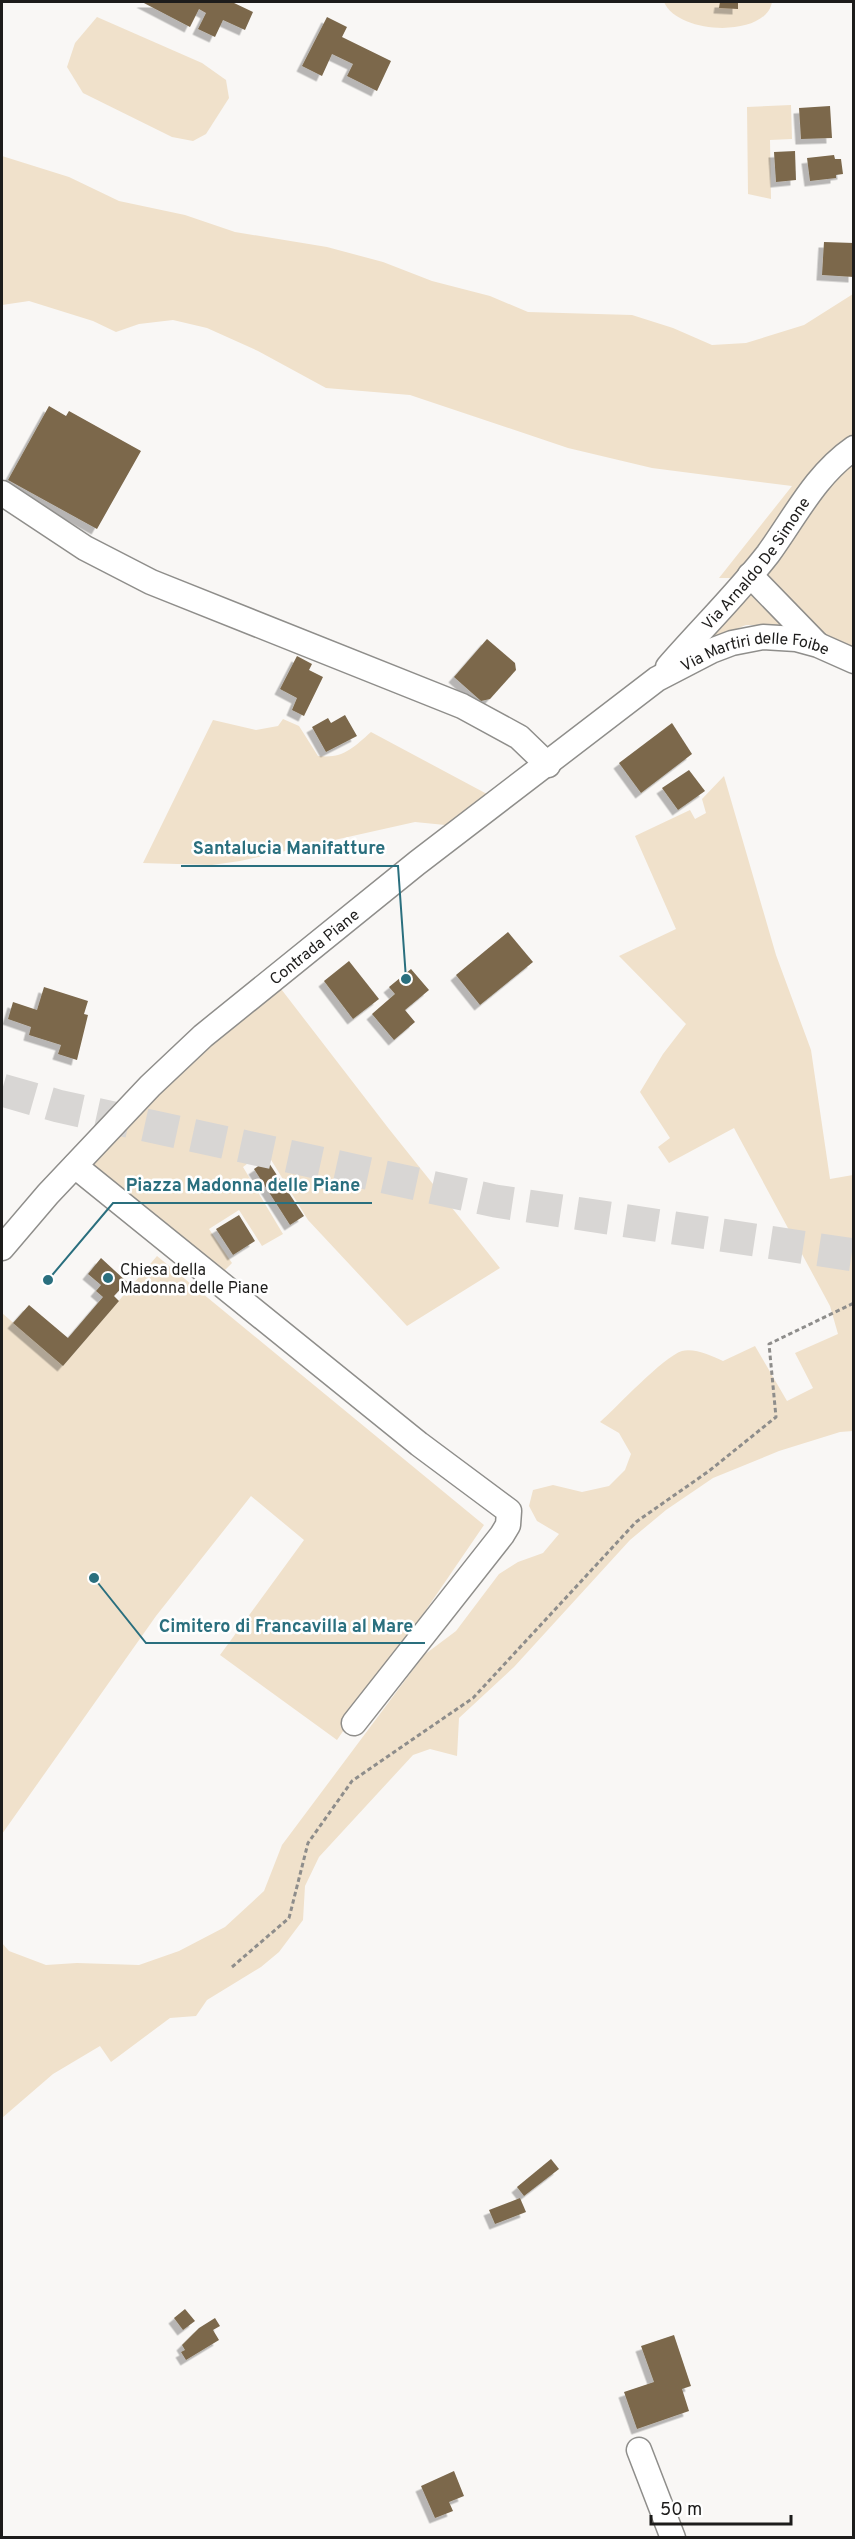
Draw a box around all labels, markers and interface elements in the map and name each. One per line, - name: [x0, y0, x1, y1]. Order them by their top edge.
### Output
- street label: Via Arnaldo De Simone: [698, 494, 815, 635]
- street label: Via Martiri delle Foibe: [678, 629, 832, 677]
- callout: Santalucia Manifatture: [181, 830, 398, 866]
- text: Santalucia Manifatture: [193, 838, 385, 861]
- street label: Contrada Piane: [266, 906, 364, 990]
- callout: Piazza Madonna delle Piane: [113, 1167, 372, 1203]
- text: Piazza Madonna delle Piane: [126, 1175, 360, 1198]
- place label: Chiesa della Madonna delle Piane: [120, 1261, 268, 1299]
- marker: Chiesa della Madonna delle Piane: [101, 1271, 115, 1285]
- callout: Cimitero di Francavilla al Mare: [146, 1607, 425, 1643]
- text: Cimitero di Francavilla al Mare: [159, 1616, 413, 1639]
- scale bar: [651, 2488, 790, 2526]
- text: 50 m: [660, 2499, 702, 2522]

